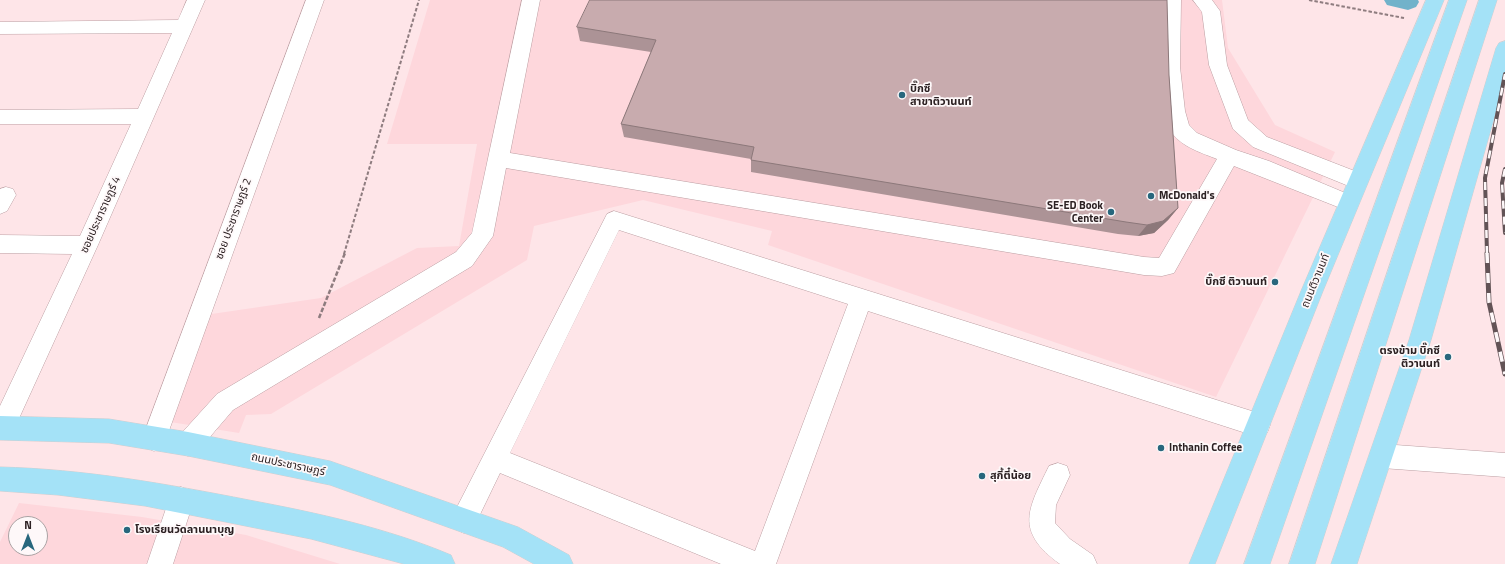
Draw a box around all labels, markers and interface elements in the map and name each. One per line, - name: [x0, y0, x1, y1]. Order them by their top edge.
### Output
- place label: บิ๊กซี สาขาติวานนท์: [910, 82, 972, 108]
- marker: บิ๊กซี สาขาติวานนท์: [897, 90, 907, 100]
- street label: ซอยประชาราษฎร์ 4: [78, 175, 124, 255]
- street label: ซอย ประชาราษฎร์ 2: [213, 177, 255, 261]
- place label: McDonald's: [1159, 189, 1215, 203]
- marker: McDonald's: [1146, 191, 1156, 201]
- place label: SE-ED Book Center: [1047, 199, 1103, 225]
- marker: SE-ED Book Center: [1106, 207, 1116, 217]
- street label: ถนนติวานนท์: [1299, 252, 1333, 310]
- place label: บิ๊กซี ติวานนท์: [1205, 275, 1267, 289]
- marker: บิ๊กซี ติวานนท์: [1270, 277, 1280, 287]
- place label: ตรงข้าม บิ๊กซี ติวานนท์: [1380, 344, 1440, 370]
- marker: ตรงข้าม บิ๊กซี ติวานนท์: [1443, 352, 1453, 362]
- place label: Inthanin Coffee: [1169, 441, 1242, 455]
- marker: Inthanin Coffee: [1156, 443, 1166, 453]
- street label: ถนนประชาราษฎร์: [250, 451, 326, 479]
- place label: สุกี้ตี๋น้อย: [990, 469, 1031, 483]
- marker: สุกี้ตี๋น้อย: [977, 471, 987, 481]
- north arrow: [8, 516, 48, 556]
- text: N: [24, 517, 32, 533]
- place label: โรงเรียนวัดลานนาบุญ: [135, 523, 234, 537]
- marker: โรงเรียนวัดลานนาบุญ: [122, 525, 132, 535]

